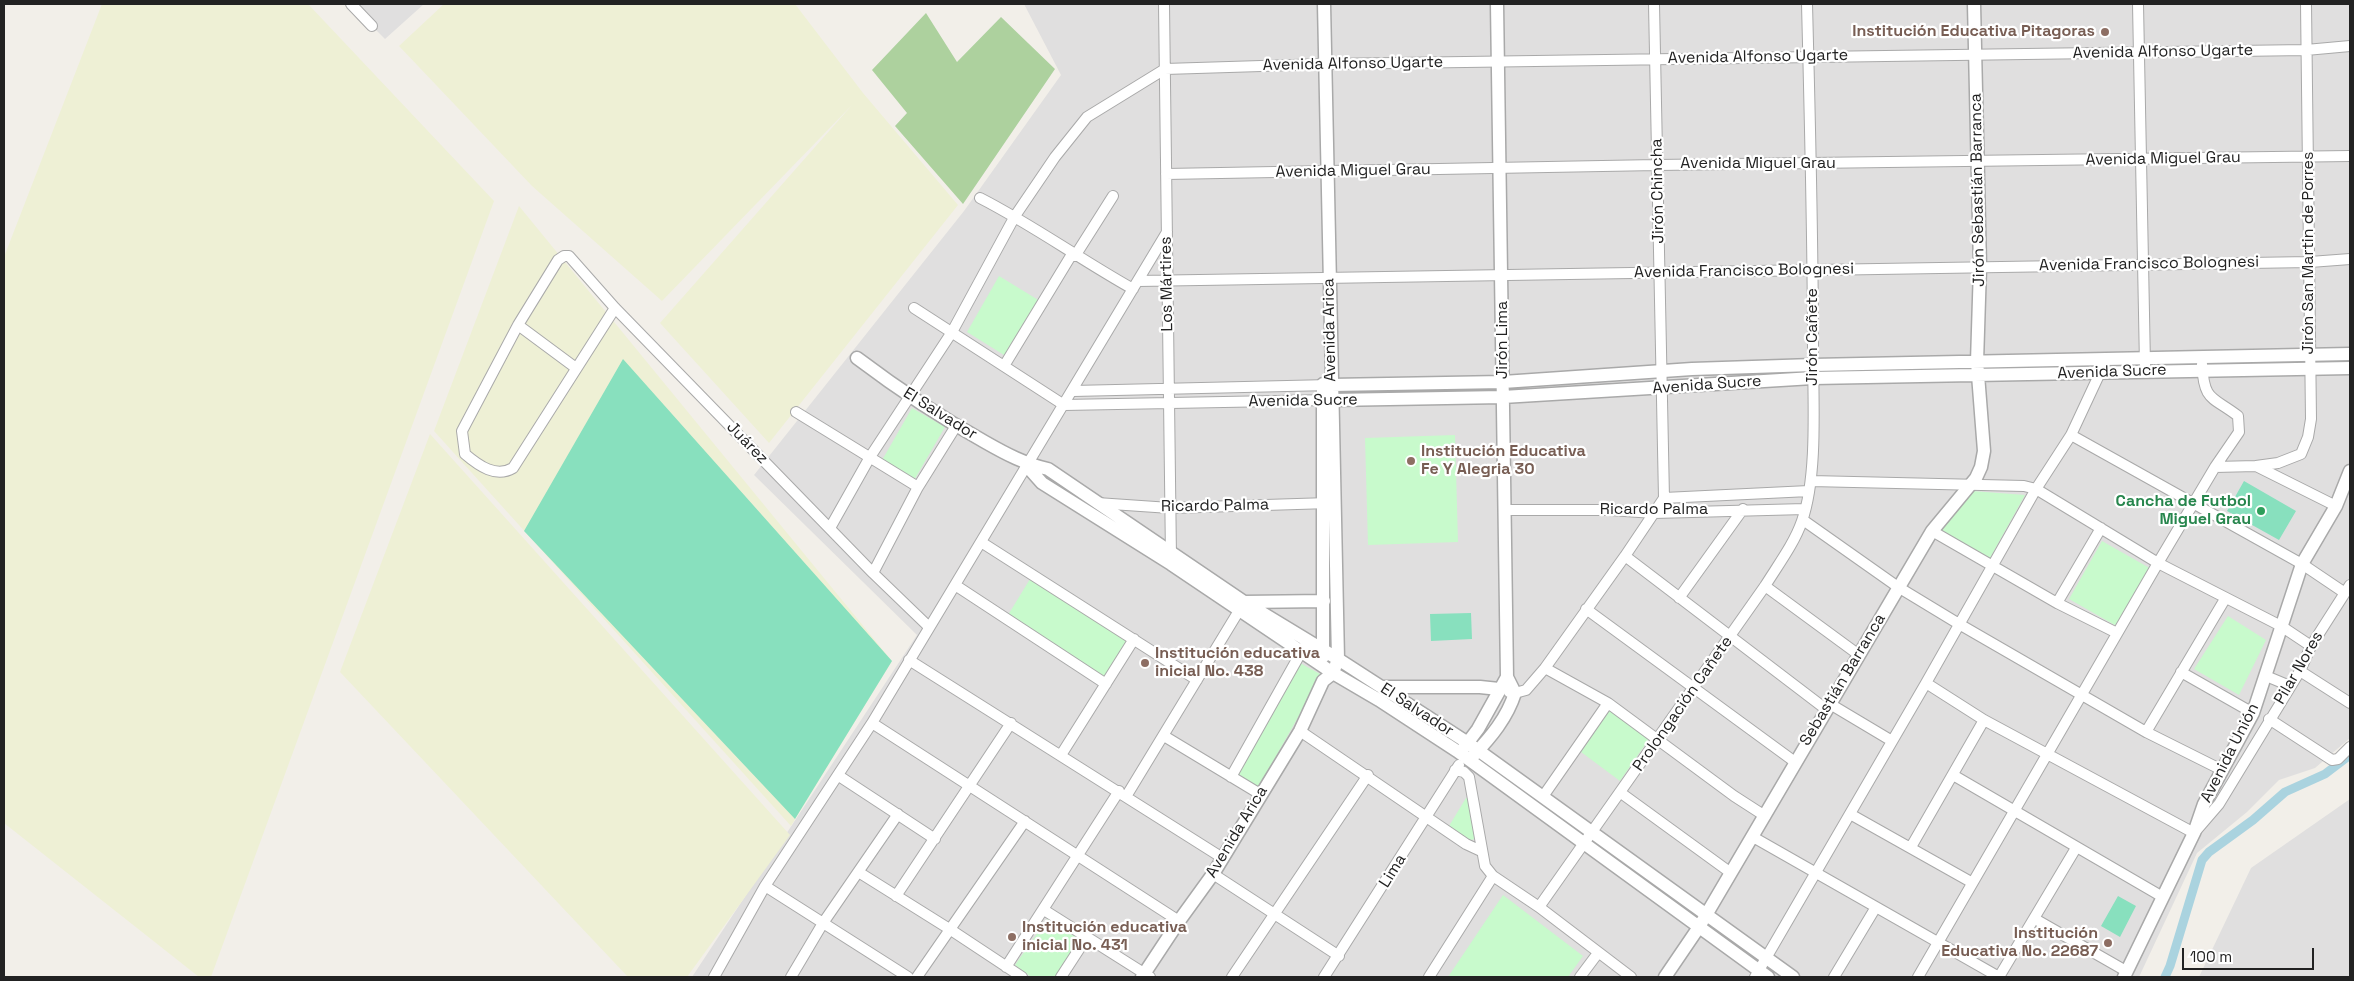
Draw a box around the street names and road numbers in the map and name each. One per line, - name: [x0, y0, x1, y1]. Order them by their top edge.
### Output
- street label: Avenida Alfonso Ugarte: [2073, 41, 2253, 63]
- street label: Avenida Alfonso Ugarte: [1668, 46, 1848, 68]
- street label: Avenida Alfonso Ugarte: [1263, 53, 1443, 75]
- street label: Jirón Sebastián Barranca: [1967, 93, 1989, 287]
- street label: Jirón Chincha: [1647, 138, 1669, 244]
- street label: Avenida Miguel Grau: [2085, 148, 2241, 170]
- street label: Jirón San Martin de Porres: [2299, 152, 2319, 354]
- street label: Avenida Miguel Grau: [1680, 154, 1836, 174]
- street label: Avenida Miguel Grau: [1275, 160, 1431, 182]
- street label: Los Mártires: [1157, 236, 1177, 332]
- street label: Avenida Francisco Bolognesi: [2039, 252, 2259, 276]
- street label: Avenida Francisco Bolognesi: [1634, 259, 1854, 283]
- street label: Avenida Arica: [1319, 278, 1341, 382]
- street label: Jirón Cañete: [1803, 288, 1823, 386]
- street label: Jirón Lima: [1493, 301, 1513, 379]
- street label: Avenida Sucre: [2057, 360, 2167, 384]
- street label: Avenida Sucre: [1652, 372, 1762, 398]
- street label: El Salvador: [899, 384, 981, 444]
- street label: Avenida Sucre: [1248, 390, 1358, 412]
- street label: Juárez: [722, 418, 772, 468]
- street label: Ricardo Palma: [1161, 495, 1269, 517]
- street label: Ricardo Palma: [1600, 500, 1708, 520]
- street label: Sebastián Barranca: [1796, 610, 1890, 750]
- street label: Pilar Nores: [2270, 628, 2328, 708]
- street label: Prolongación Cañete: [1629, 633, 1737, 775]
- street label: El Salvador: [1377, 679, 1457, 741]
- street label: Avenida Unión: [2197, 700, 2263, 806]
- street label: Avenida Arica: [1202, 783, 1272, 881]
- street label: Lima: [1375, 851, 1411, 891]

